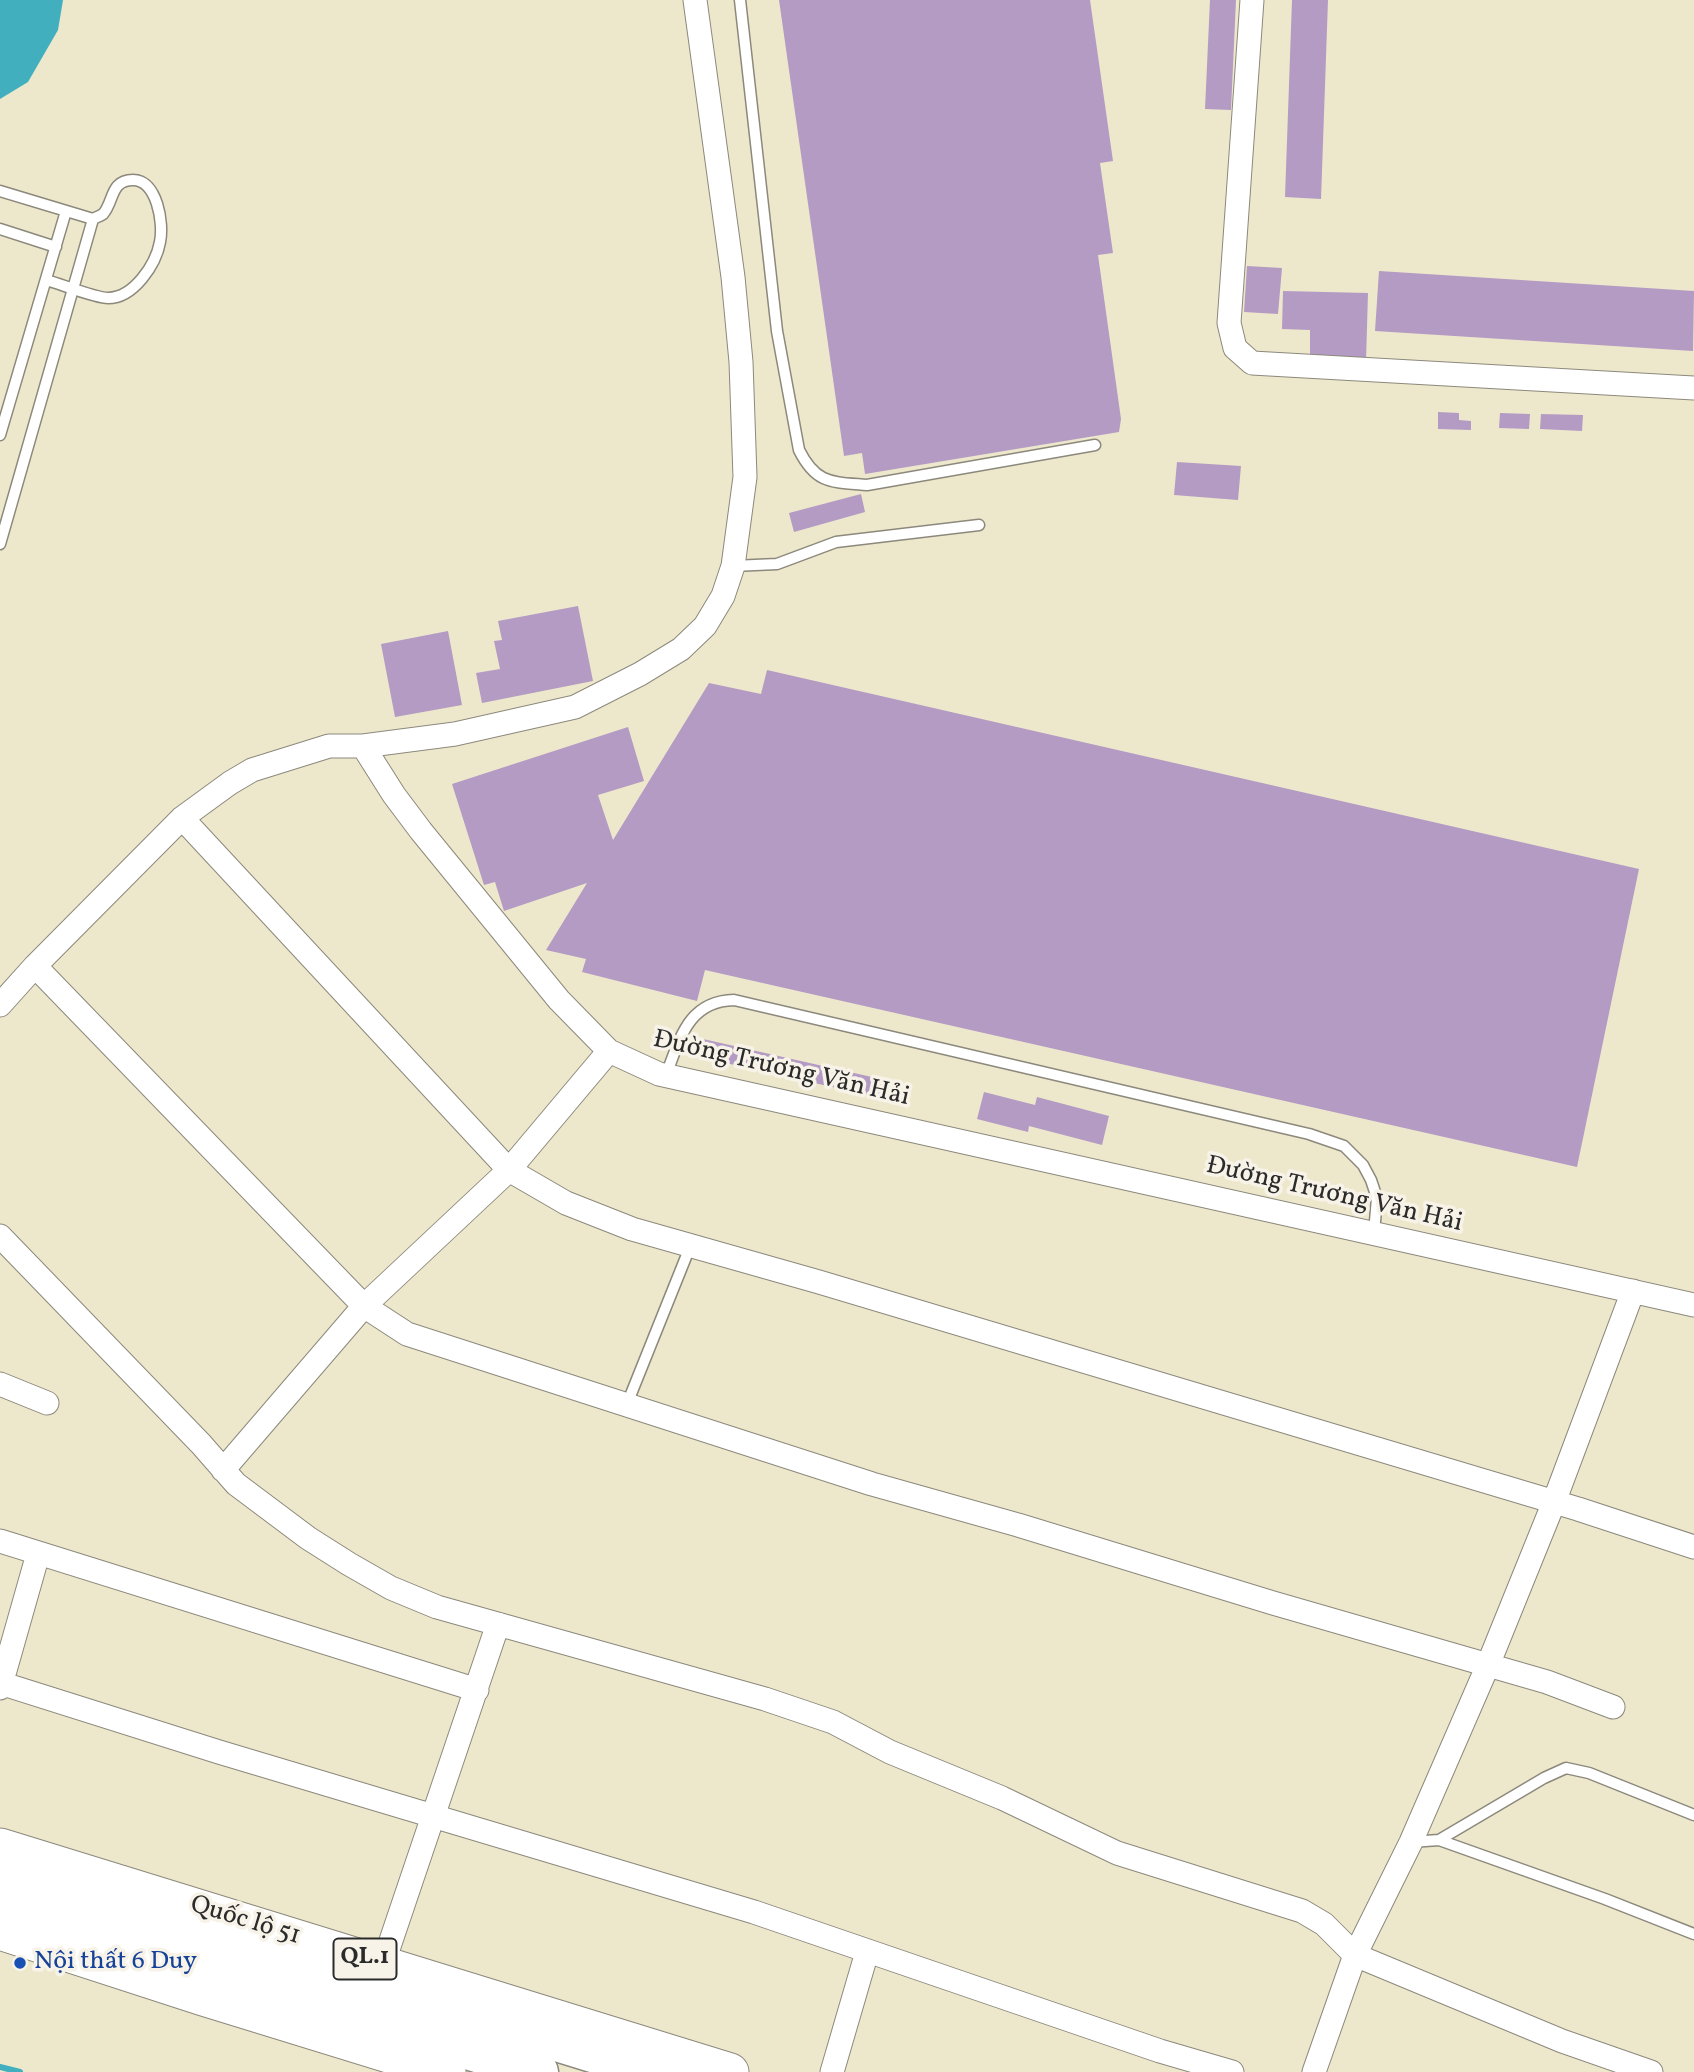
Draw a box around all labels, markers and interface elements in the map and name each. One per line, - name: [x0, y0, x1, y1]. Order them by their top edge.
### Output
- street label: Đường Trương Văn Hải: [650, 1025, 912, 1115]
- street label: Đường Trương Văn Hải: [1203, 1151, 1465, 1241]
- street label: Quốc lộ 51: [186, 1890, 304, 1954]
- road number: QL.1: [334, 1938, 396, 1980]
- place label: Nội thất 6 Duy: [34, 1947, 197, 1979]
- marker: Nội thất 6 Duy: [12, 1955, 28, 1971]

